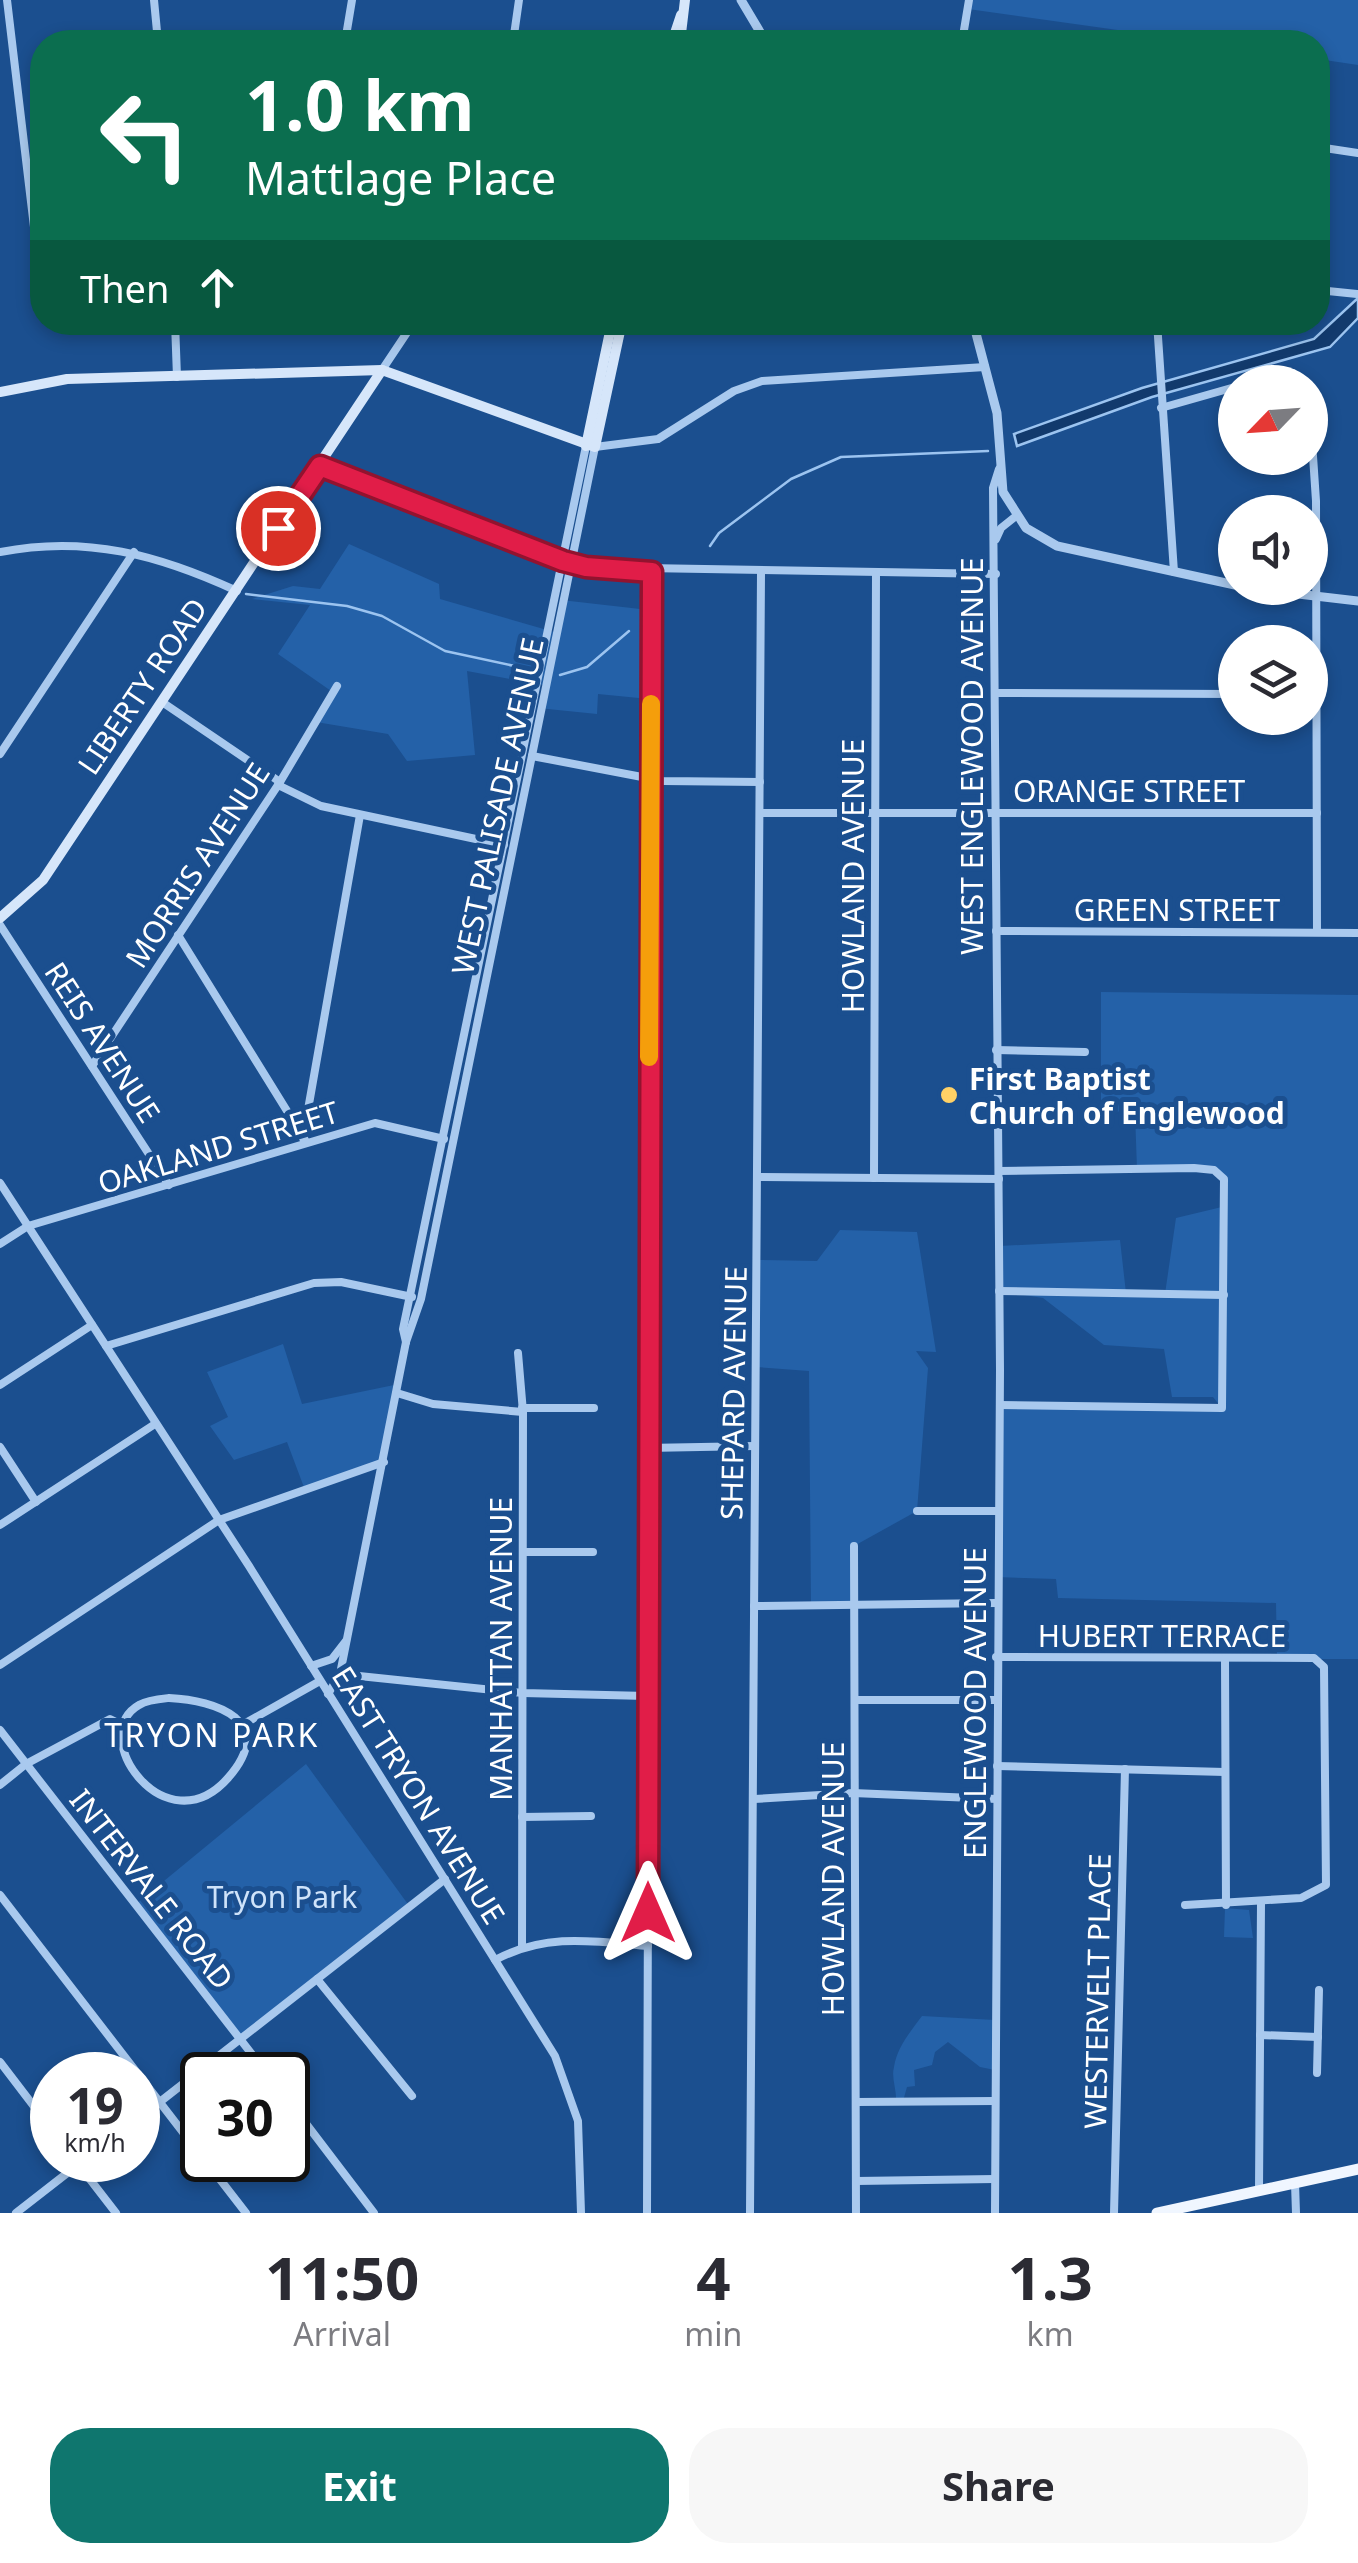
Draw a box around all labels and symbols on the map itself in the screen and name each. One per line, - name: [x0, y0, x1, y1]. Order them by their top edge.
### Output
- north arrow: [1218, 365, 1328, 475]
- pin: [236, 486, 321, 571]
- street label: WEST ENGLEWOOD AVENUE: [951, 557, 992, 955]
- street label: LIBERTY ROAD: [68, 590, 216, 782]
- street label: WEST PALISADE AVENUE: [441, 634, 553, 978]
- street label: HOWLAND AVENUE: [832, 739, 873, 1013]
- street label: MORRIS AVENUE: [115, 755, 279, 975]
- street label: ORANGE STREET: [1013, 770, 1245, 811]
- street label: GREEN STREET: [1074, 889, 1280, 930]
- street label: REIS AVENUE: [36, 954, 170, 1130]
- place label: First Baptist Church of Englewood: [969, 1058, 1285, 1133]
- marker: First Baptist Church of Englewood: [938, 1084, 960, 1106]
- street label: OAKLAND STREET: [93, 1091, 344, 1203]
- street label: SHEPARD AVENUE: [710, 1266, 756, 1520]
- street label: MANHATTAN AVENUE: [480, 1497, 521, 1801]
- street label: ENGLEWOOD AVENUE: [954, 1547, 995, 1859]
- street label: HUBERT TERRACE: [1038, 1615, 1286, 1656]
- street label: EAST TRYON AVENUE: [323, 1658, 515, 1932]
- district label: TRYON PARK: [104, 1713, 320, 1756]
- street label: HOWLAND AVENUE: [812, 1742, 853, 2016]
- street label: INTERVALE ROAD: [61, 1780, 243, 1998]
- street label: WESTERVELT PLACE: [1074, 1853, 1120, 2129]
- position arrow: [596, 1861, 700, 1965]
- park label: Tryon Park: [207, 1876, 357, 1917]
- speed limit sign: 30: [180, 2052, 310, 2182]

